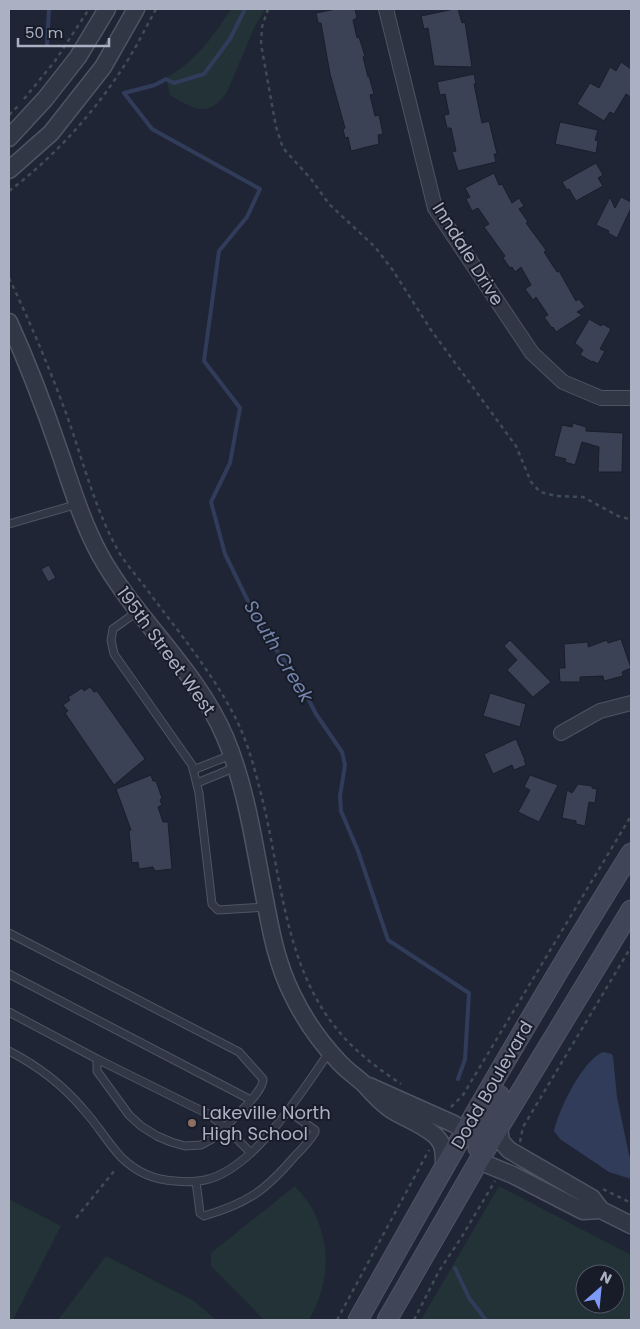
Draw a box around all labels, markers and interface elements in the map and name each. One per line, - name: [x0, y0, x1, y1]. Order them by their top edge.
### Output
- scale bar: [18, 15, 109, 47]
- text: 50 m: [25, 22, 63, 43]
- street label: Inndale Drive: [427, 197, 510, 310]
- street label: 195th Street West: [111, 581, 222, 720]
- water label: South Creek: [237, 595, 320, 709]
- street label: Dodd Boulevard: [445, 1016, 538, 1153]
- place label: Lakeville North High School: [202, 1100, 331, 1146]
- marker: Lakeville North High School: [186, 1117, 198, 1129]
- north arrow: [575, 1264, 625, 1314]
- text: N: [597, 1266, 615, 1289]

